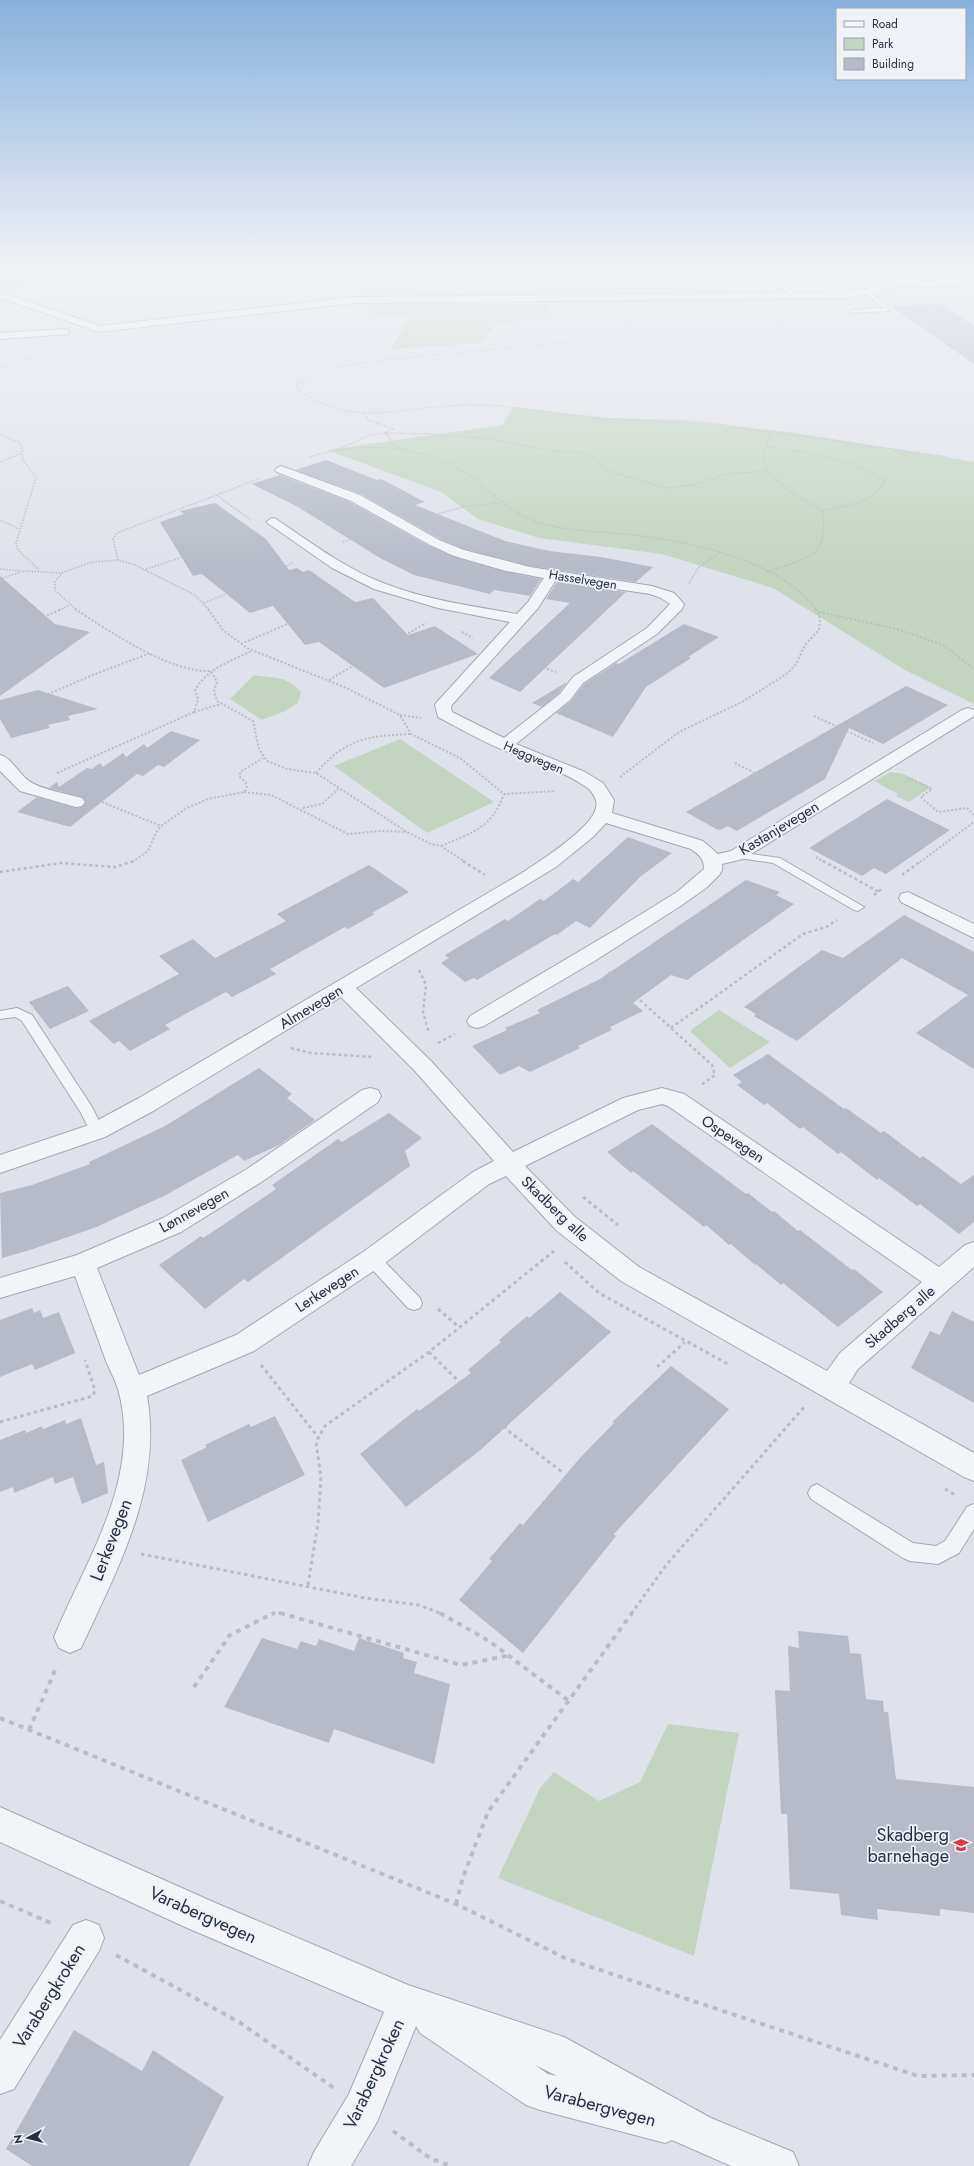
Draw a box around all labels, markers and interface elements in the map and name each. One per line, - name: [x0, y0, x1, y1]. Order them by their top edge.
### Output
- legend: [836, 8, 966, 80]
- text: Road: [872, 15, 898, 33]
- text: Park: [872, 35, 894, 53]
- text: Building: [872, 55, 914, 73]
- street label: Hasselvegen: [547, 565, 618, 594]
- street label: Heggvegen: [501, 736, 567, 779]
- street label: Kastanjevegen: [735, 795, 823, 861]
- street label: Almevegen: [275, 979, 347, 1035]
- street label: Ospevegen: [697, 1110, 769, 1168]
- street label: Skadberg alle: [516, 1171, 594, 1247]
- street label: Lønnevegen: [155, 1182, 233, 1238]
- street label: Lerkevegen: [291, 1260, 363, 1318]
- street label: Skadberg alle: [860, 1280, 940, 1354]
- street label: Lerkevegen: [83, 1495, 139, 1585]
- place label: Skadberg barnehage: [868, 1822, 949, 1869]
- school or university icon: Skadberg barnehage: [952, 1836, 970, 1854]
- street label: Varabergvegen: [145, 1880, 261, 1950]
- street label: Varabergkroken: [6, 1939, 92, 2053]
- street label: Varabergkroken: [337, 2014, 411, 2134]
- street label: Varabergvegen: [541, 2079, 659, 2133]
- north arrow: [8, 2118, 48, 2158]
- text: N: [10, 2134, 27, 2145]

